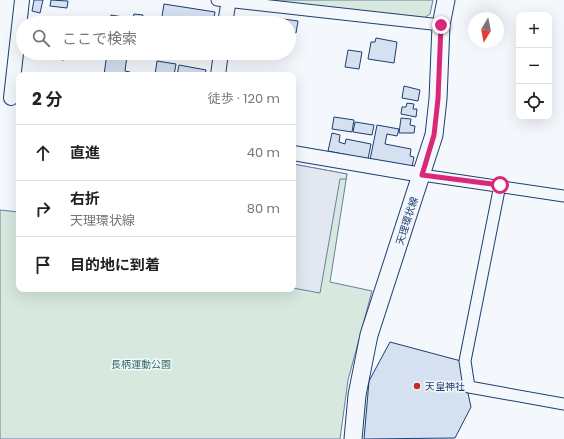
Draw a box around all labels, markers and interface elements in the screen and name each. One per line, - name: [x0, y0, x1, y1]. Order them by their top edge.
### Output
- north arrow: [468, 12, 504, 48]
- map controls: [516, 12, 552, 120]
- button: +: [516, 12, 552, 48]
- search box: [16, 16, 296, 60]
- route end: [432, 16, 450, 34]
- icon: search: [30, 27, 52, 49]
- text: ここで検索: [62, 28, 137, 49]
- button: −: [516, 48, 552, 84]
- button: locate: [516, 84, 552, 120]
- text: 2 分: [32, 87, 62, 111]
- text: 徒歩 · 120 m: [208, 89, 280, 108]
- icon: ahead: [32, 142, 54, 164]
- text: 直進: [70, 142, 100, 163]
- text: 40 m: [247, 143, 280, 162]
- route start: [491, 176, 509, 194]
- text: 右折: [70, 188, 100, 209]
- street label: 天理環状線: [392, 195, 422, 247]
- icon: right: [32, 198, 54, 220]
- text: 80 m: [247, 199, 280, 218]
- text: 天理環状線: [70, 211, 135, 230]
- icon: arrive: [32, 254, 54, 276]
- text: 目的地に到着: [70, 254, 160, 275]
- park label: 長柄運動公園: [111, 357, 171, 372]
- place label: 天皇神社: [425, 379, 465, 394]
- marker: 天皇神社: [412, 381, 422, 391]

